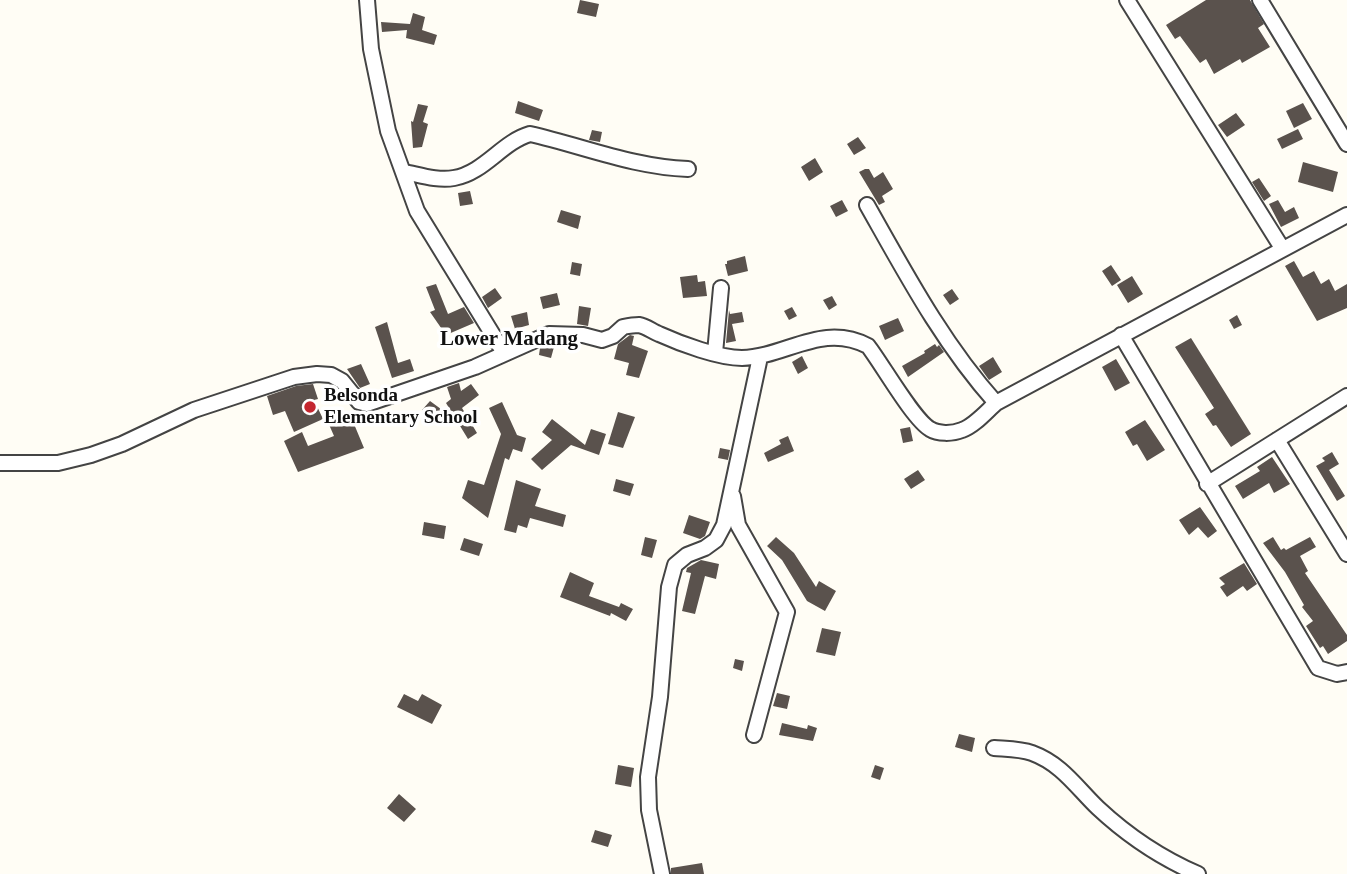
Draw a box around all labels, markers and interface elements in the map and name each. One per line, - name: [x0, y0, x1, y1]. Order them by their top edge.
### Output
- district label: Lower Madang: [440, 327, 578, 353]
- place label: Belsonda Elementary School: [324, 385, 478, 429]
- marker: Belsonda Elementary School: [302, 399, 318, 415]

